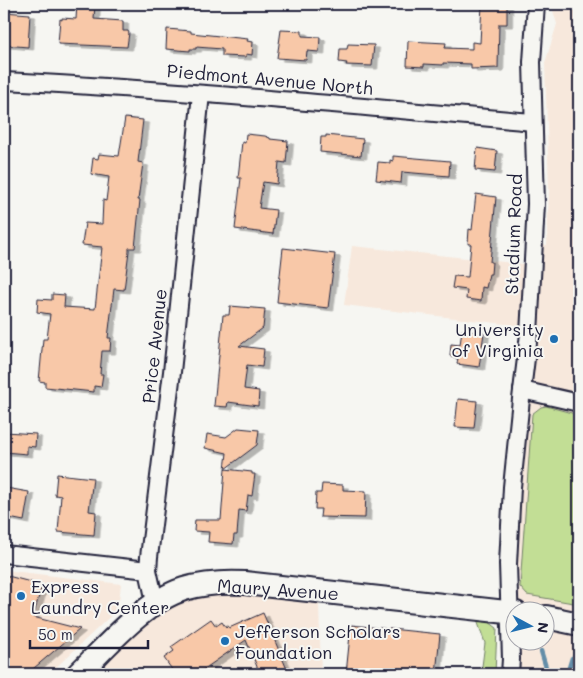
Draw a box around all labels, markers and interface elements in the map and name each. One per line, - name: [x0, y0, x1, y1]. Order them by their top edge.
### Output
- street label: Piedmont Avenue North: [166, 58, 374, 100]
- street label: Stadium Road: [499, 173, 527, 295]
- street label: Price Avenue: [136, 287, 172, 405]
- place label: University of Virginia: [452, 317, 544, 362]
- marker: University of Virginia: [548, 333, 560, 345]
- street label: Maury Avenue: [216, 573, 340, 605]
- place label: Express Laundry Center: [31, 574, 169, 619]
- marker: Express Laundry Center: [15, 590, 27, 602]
- north arrow: [506, 600, 556, 650]
- scale bar: [30, 618, 148, 650]
- place label: Jefferson Scholars Foundation: [235, 619, 400, 664]
- text: N: [533, 621, 553, 634]
- text: 50 m: [38, 624, 73, 644]
- marker: Jefferson Scholars Foundation: [219, 635, 231, 647]

